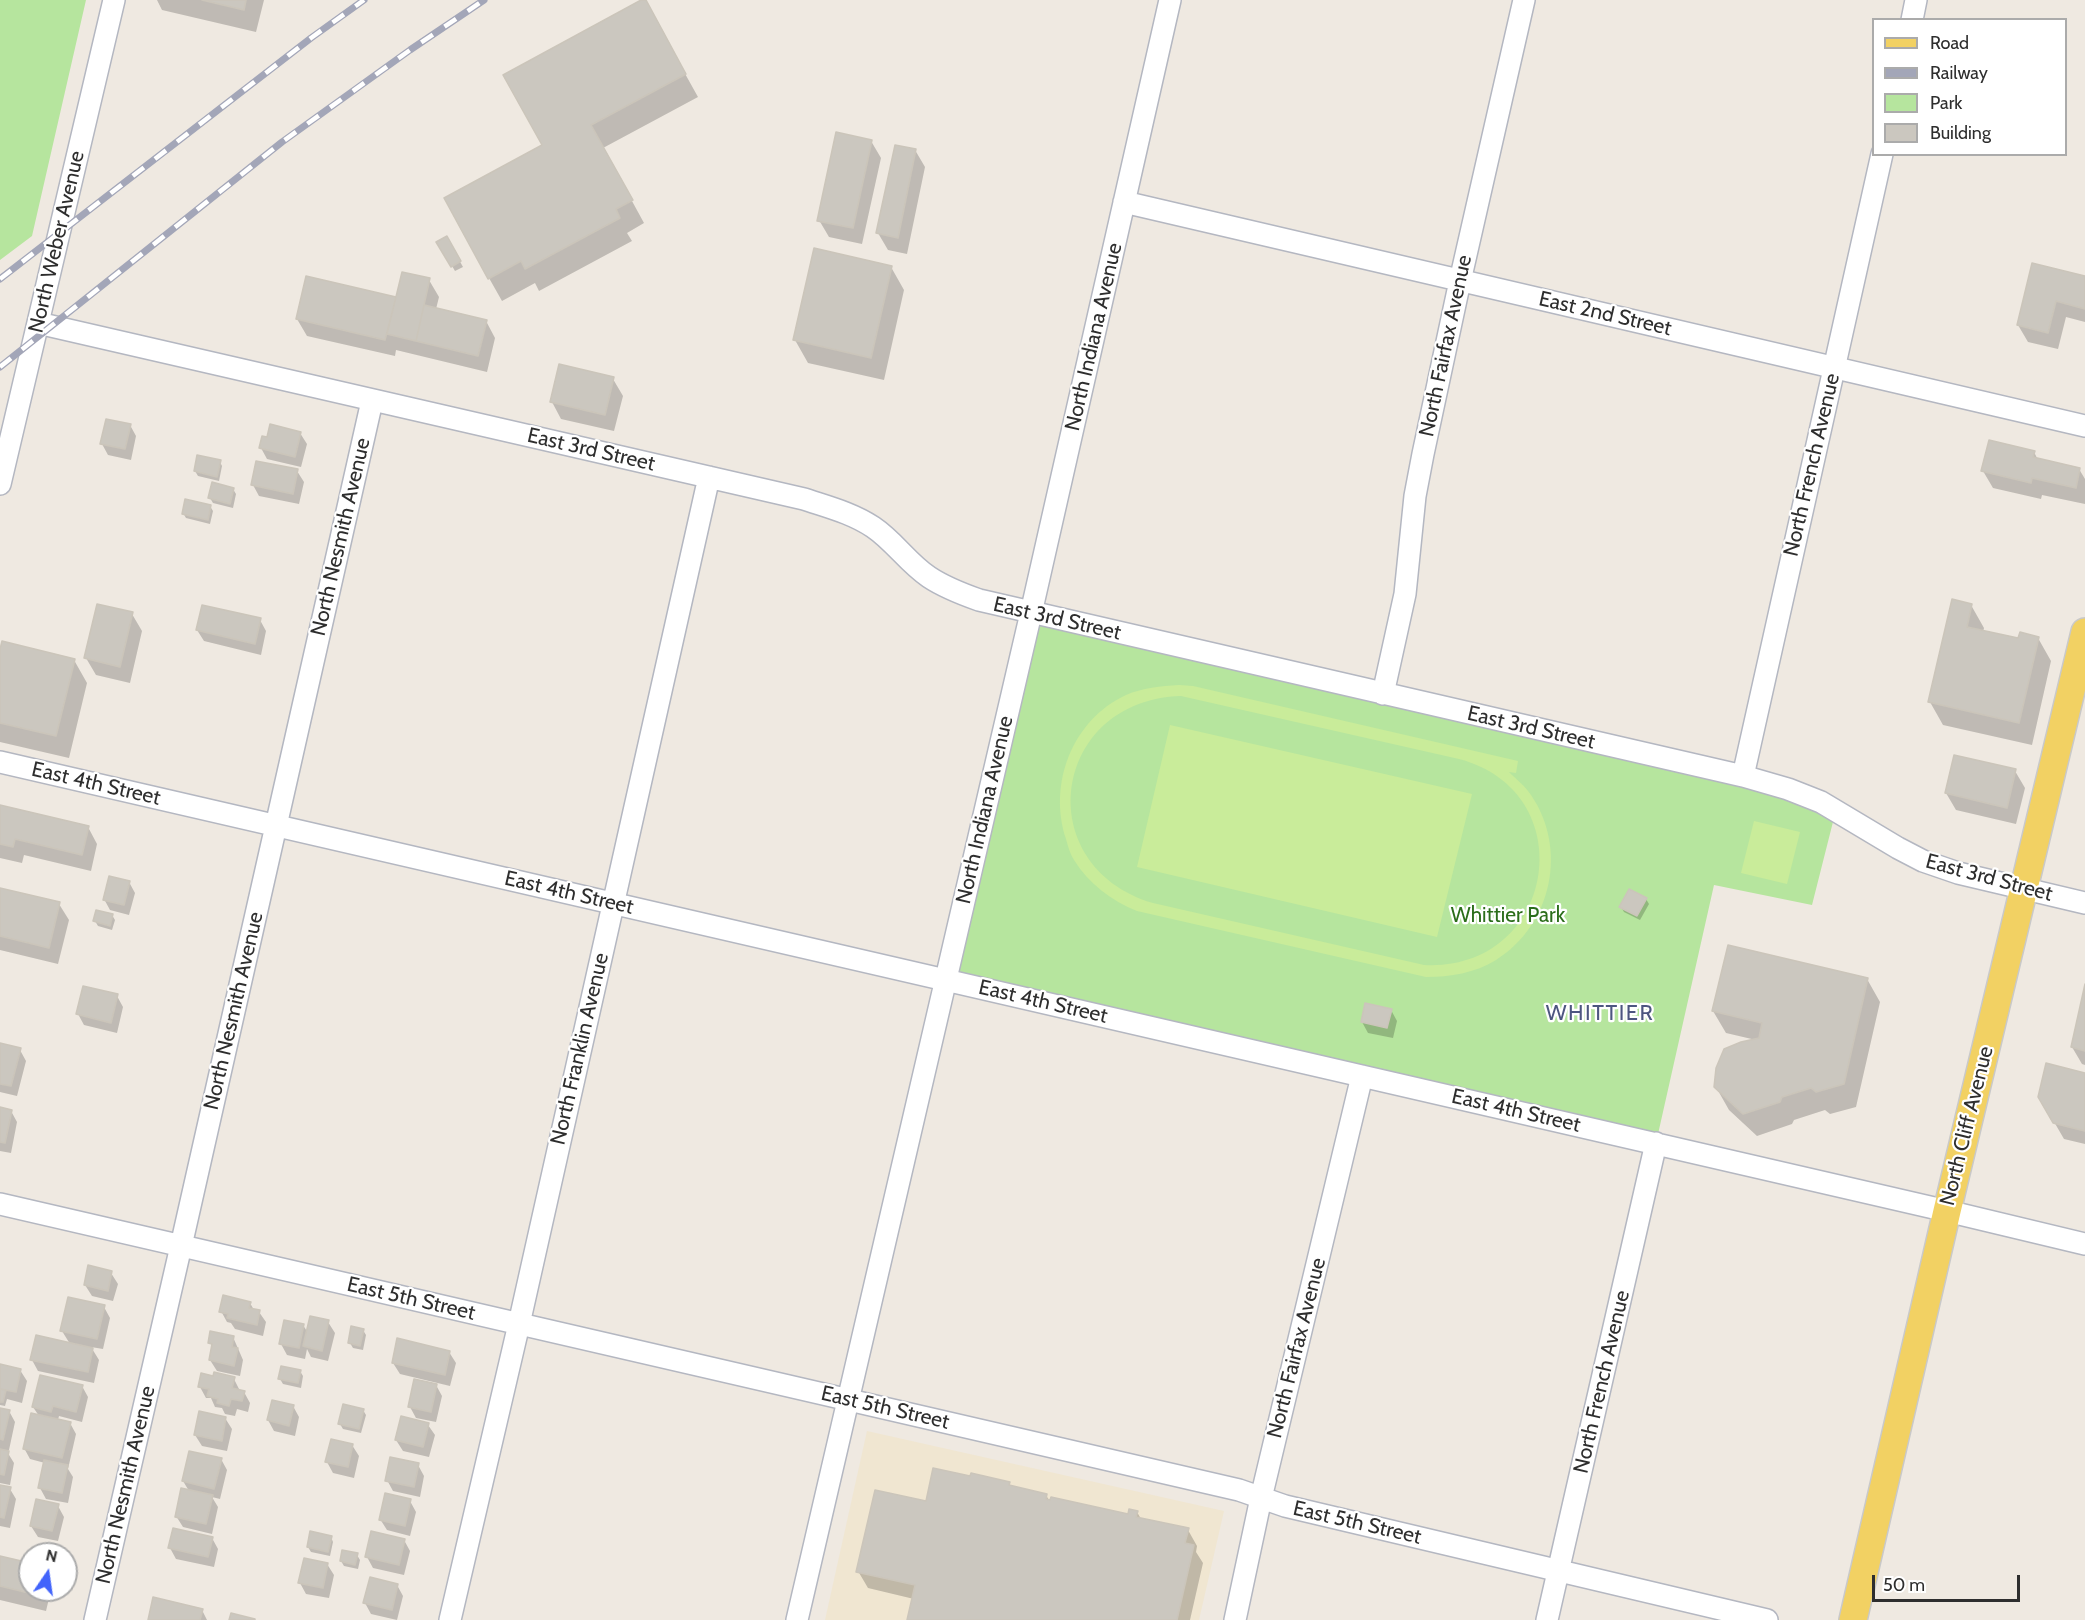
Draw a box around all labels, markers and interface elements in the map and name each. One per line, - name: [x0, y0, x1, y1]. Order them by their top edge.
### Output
- legend: [1872, 18, 2067, 156]
- text: Road: [1930, 32, 1969, 54]
- text: Railway: [1930, 62, 1988, 84]
- text: Park: [1930, 92, 1962, 114]
- text: Building: [1930, 122, 1991, 144]
- street label: North Weber Avenue: [24, 149, 90, 335]
- street label: North Indiana Avenue: [1060, 241, 1128, 433]
- street label: North Fairfax Avenue: [1414, 253, 1478, 439]
- street label: East 2nd Street: [1536, 287, 1674, 341]
- street label: North French Avenue: [1779, 371, 1845, 559]
- street label: East 3rd Street: [525, 423, 657, 477]
- street label: North Nesmith Avenue: [306, 436, 376, 638]
- street label: East 3rd Street: [991, 592, 1123, 646]
- street label: East 3rd Street: [1465, 701, 1597, 755]
- street label: North Indiana Avenue: [951, 714, 1019, 906]
- street label: East 4th Street: [29, 757, 163, 811]
- street label: East 3rd Street: [1923, 849, 2055, 907]
- street label: East 4th Street: [502, 866, 636, 920]
- park label: Whittier Park: [1451, 903, 1565, 929]
- street label: North Nesmith Avenue: [199, 910, 269, 1112]
- street label: North Franklin Avenue: [546, 951, 614, 1147]
- street label: East 4th Street: [976, 975, 1110, 1029]
- district label: WHITTIER: [1546, 1001, 1654, 1027]
- street label: North Cliff Avenue: [1935, 1044, 1999, 1208]
- street label: East 4th Street: [1449, 1084, 1583, 1138]
- street label: North Fairfax Avenue: [1262, 1255, 1332, 1441]
- street label: East 5th Street: [344, 1272, 478, 1326]
- street label: North French Avenue: [1569, 1288, 1635, 1476]
- street label: East 5th Street: [818, 1381, 952, 1435]
- street label: North Nesmith Avenue: [91, 1384, 161, 1586]
- street label: East 5th Street: [1290, 1496, 1424, 1550]
- north arrow: [18, 1542, 78, 1602]
- text: N: [44, 1545, 59, 1566]
- scale bar: [1875, 1563, 2024, 1601]
- text: 50 m: [1883, 1574, 1925, 1596]

